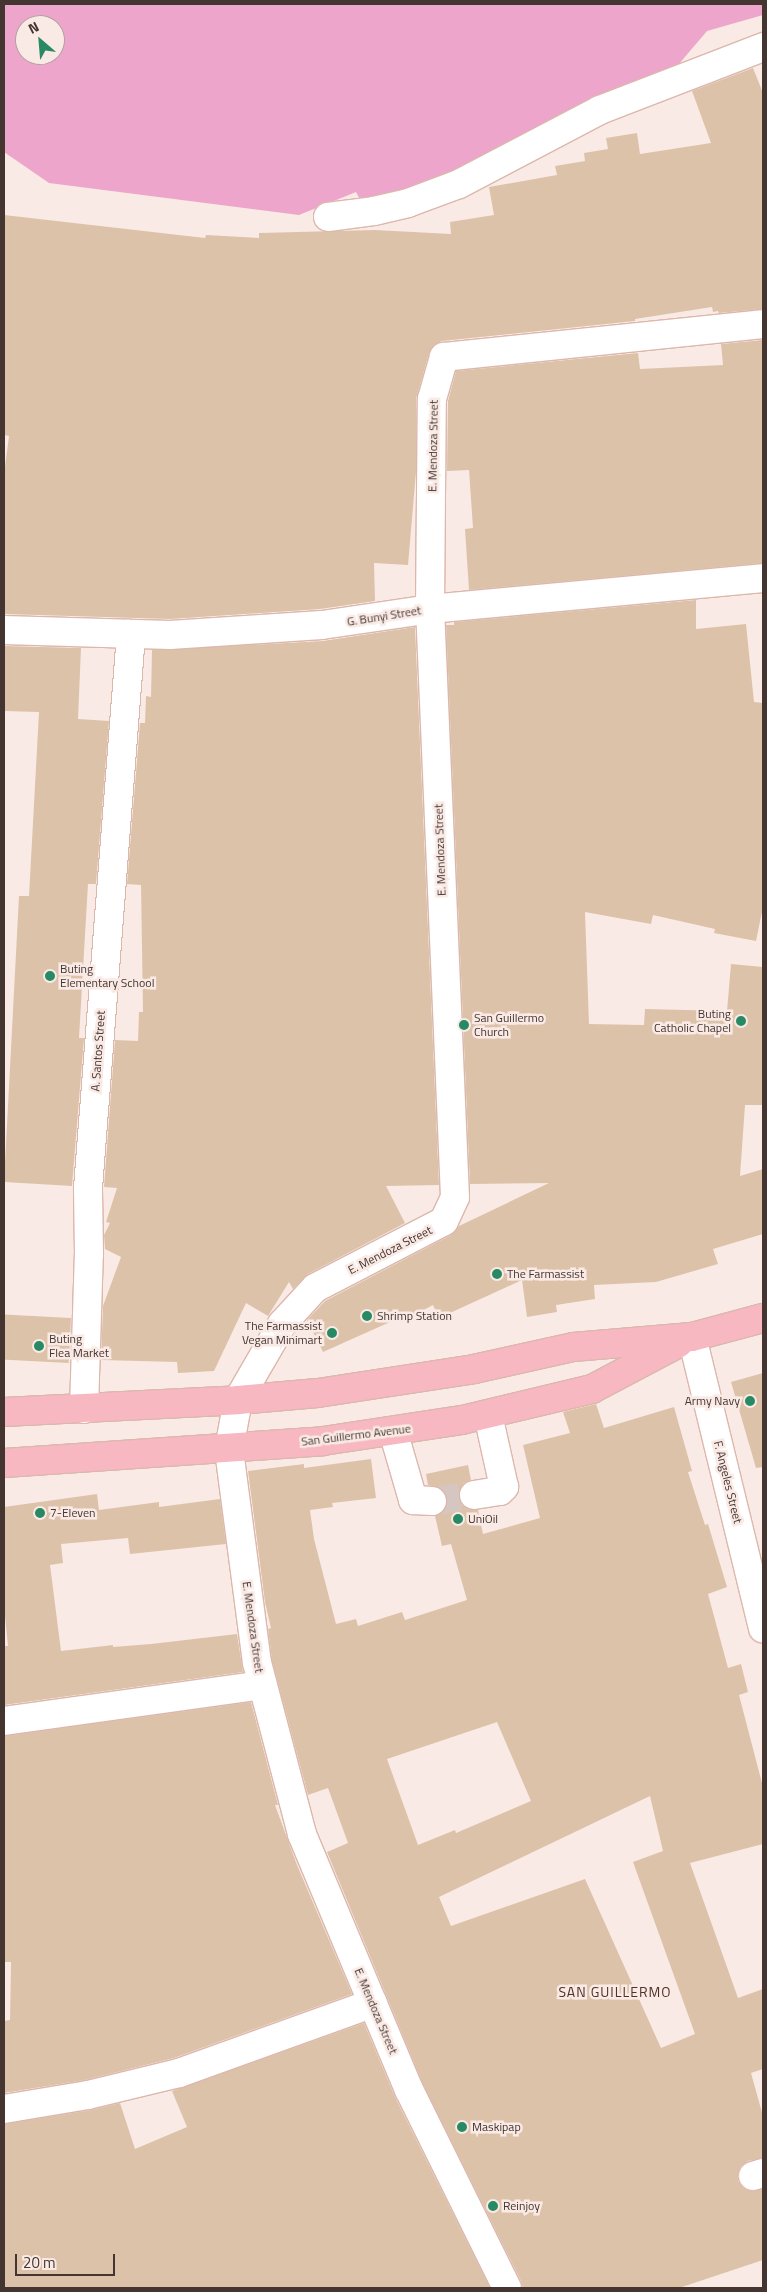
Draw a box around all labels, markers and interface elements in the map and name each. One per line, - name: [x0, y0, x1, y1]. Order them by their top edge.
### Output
- north arrow: [15, 15, 65, 65]
- text: N: [24, 16, 42, 39]
- street label: E. Mendoza Street: [425, 400, 441, 492]
- street label: G. Bunyi Street: [346, 603, 422, 629]
- street label: E. Mendoza Street: [431, 804, 449, 896]
- place label: Buting Elementary School: [60, 962, 154, 990]
- marker: Buting Elementary School: [44, 970, 56, 982]
- place label: Buting Catholic Chapel: [654, 1007, 731, 1035]
- street label: A. Santos Street: [88, 1010, 108, 1092]
- place label: San Guillermo Church: [474, 1011, 544, 1039]
- marker: Buting Catholic Chapel: [735, 1015, 747, 1027]
- marker: San Guillermo Church: [458, 1019, 470, 1031]
- street label: E. Mendoza Street: [346, 1223, 434, 1277]
- place label: The Farmassist: [507, 1267, 584, 1281]
- marker: The Farmassist: [491, 1268, 503, 1280]
- place label: Shrimp Station: [377, 1309, 452, 1323]
- marker: Shrimp Station: [361, 1310, 373, 1322]
- place label: The Farmassist Vegan Minimart: [242, 1319, 322, 1347]
- marker: The Farmassist Vegan Minimart: [326, 1327, 338, 1339]
- place label: Buting Flea Market: [49, 1332, 109, 1360]
- marker: Buting Flea Market: [33, 1340, 45, 1352]
- place label: Army Navy: [685, 1394, 740, 1408]
- marker: Army Navy: [744, 1395, 756, 1407]
- street label: San Guillermo Avenue: [300, 1421, 412, 1449]
- street label: F. Angeles Street: [711, 1439, 745, 1525]
- place label: 7-Eleven: [50, 1506, 96, 1520]
- marker: 7-Eleven: [34, 1507, 46, 1519]
- place label: UniOil: [468, 1512, 498, 1526]
- marker: UniOil: [452, 1513, 464, 1525]
- street label: E. Mendoza Street: [239, 1580, 267, 1674]
- street label: E. Mendoza Street: [351, 1966, 401, 2056]
- district label: SAN GUILLERMO: [557, 1984, 673, 2000]
- place label: Maskipap: [472, 2120, 521, 2134]
- marker: Maskipap: [456, 2121, 468, 2133]
- place label: Reinjoy: [503, 2199, 540, 2213]
- marker: Reinjoy: [487, 2200, 499, 2212]
- scale bar: [18, 2244, 118, 2276]
- text: 20 m: [23, 2251, 56, 2274]

